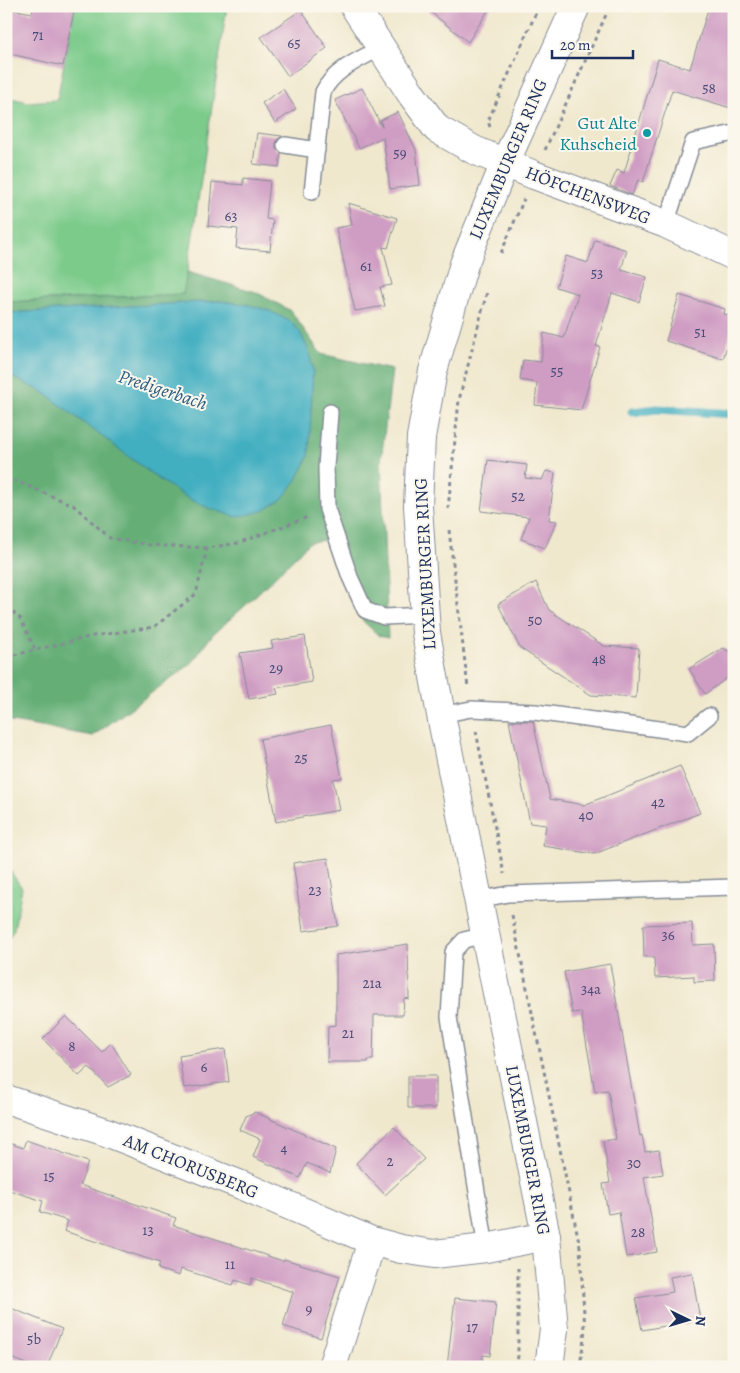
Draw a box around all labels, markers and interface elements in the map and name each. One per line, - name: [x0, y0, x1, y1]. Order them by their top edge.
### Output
- house number: 71: [32, 25, 44, 45]
- scale bar: [552, 28, 634, 60]
- house number: 65: [287, 33, 301, 53]
- text: 20 m: [560, 35, 591, 55]
- street label: LUXEMBURGER RING: [463, 75, 553, 243]
- house number: 58: [702, 78, 716, 98]
- place label: Gut Alte Kuhscheid: [559, 111, 637, 156]
- marker: Gut Alte Kuhscheid: [641, 127, 653, 139]
- house number: 59: [393, 143, 407, 163]
- street label: HÖFCHENSWEG: [522, 160, 654, 230]
- house number: 63: [224, 206, 238, 226]
- house number: 61: [360, 256, 372, 276]
- house number: 53: [591, 263, 603, 283]
- house number: 51: [694, 322, 706, 342]
- house number: 55: [551, 361, 563, 381]
- water label: Predigerbach: [115, 363, 210, 417]
- street label: LUXEMBURGER RING: [409, 477, 441, 651]
- house number: 52: [511, 486, 525, 506]
- house number: 50: [528, 610, 542, 630]
- house number: 48: [592, 649, 606, 669]
- house number: 29: [269, 658, 283, 678]
- house number: 25: [294, 748, 308, 768]
- house number: 42: [651, 792, 665, 812]
- house number: 40: [579, 805, 593, 825]
- house number: 23: [308, 880, 322, 900]
- house number: 36: [661, 925, 675, 945]
- house number: 21a: [362, 973, 382, 993]
- house number: 34a: [581, 979, 601, 999]
- house number: 21: [342, 1023, 354, 1043]
- house number: 8: [68, 1036, 76, 1056]
- house number: 6: [201, 1057, 208, 1077]
- street label: LUXEMBURGER RING: [500, 1063, 556, 1237]
- street label: AM CHORUSBERG: [119, 1128, 262, 1204]
- house number: 4: [281, 1138, 288, 1158]
- house number: 2: [386, 1151, 394, 1171]
- house number: 30: [627, 1153, 641, 1173]
- house number: 15: [43, 1166, 55, 1186]
- house number: 13: [142, 1220, 154, 1240]
- house number: 28: [631, 1222, 645, 1242]
- house number: 11: [225, 1254, 235, 1274]
- north arrow: [662, 1296, 712, 1346]
- house number: 9: [306, 1299, 313, 1319]
- text: N: [691, 1315, 710, 1327]
- house number: 17: [466, 1317, 478, 1337]
- house number: 5b: [27, 1329, 41, 1349]

